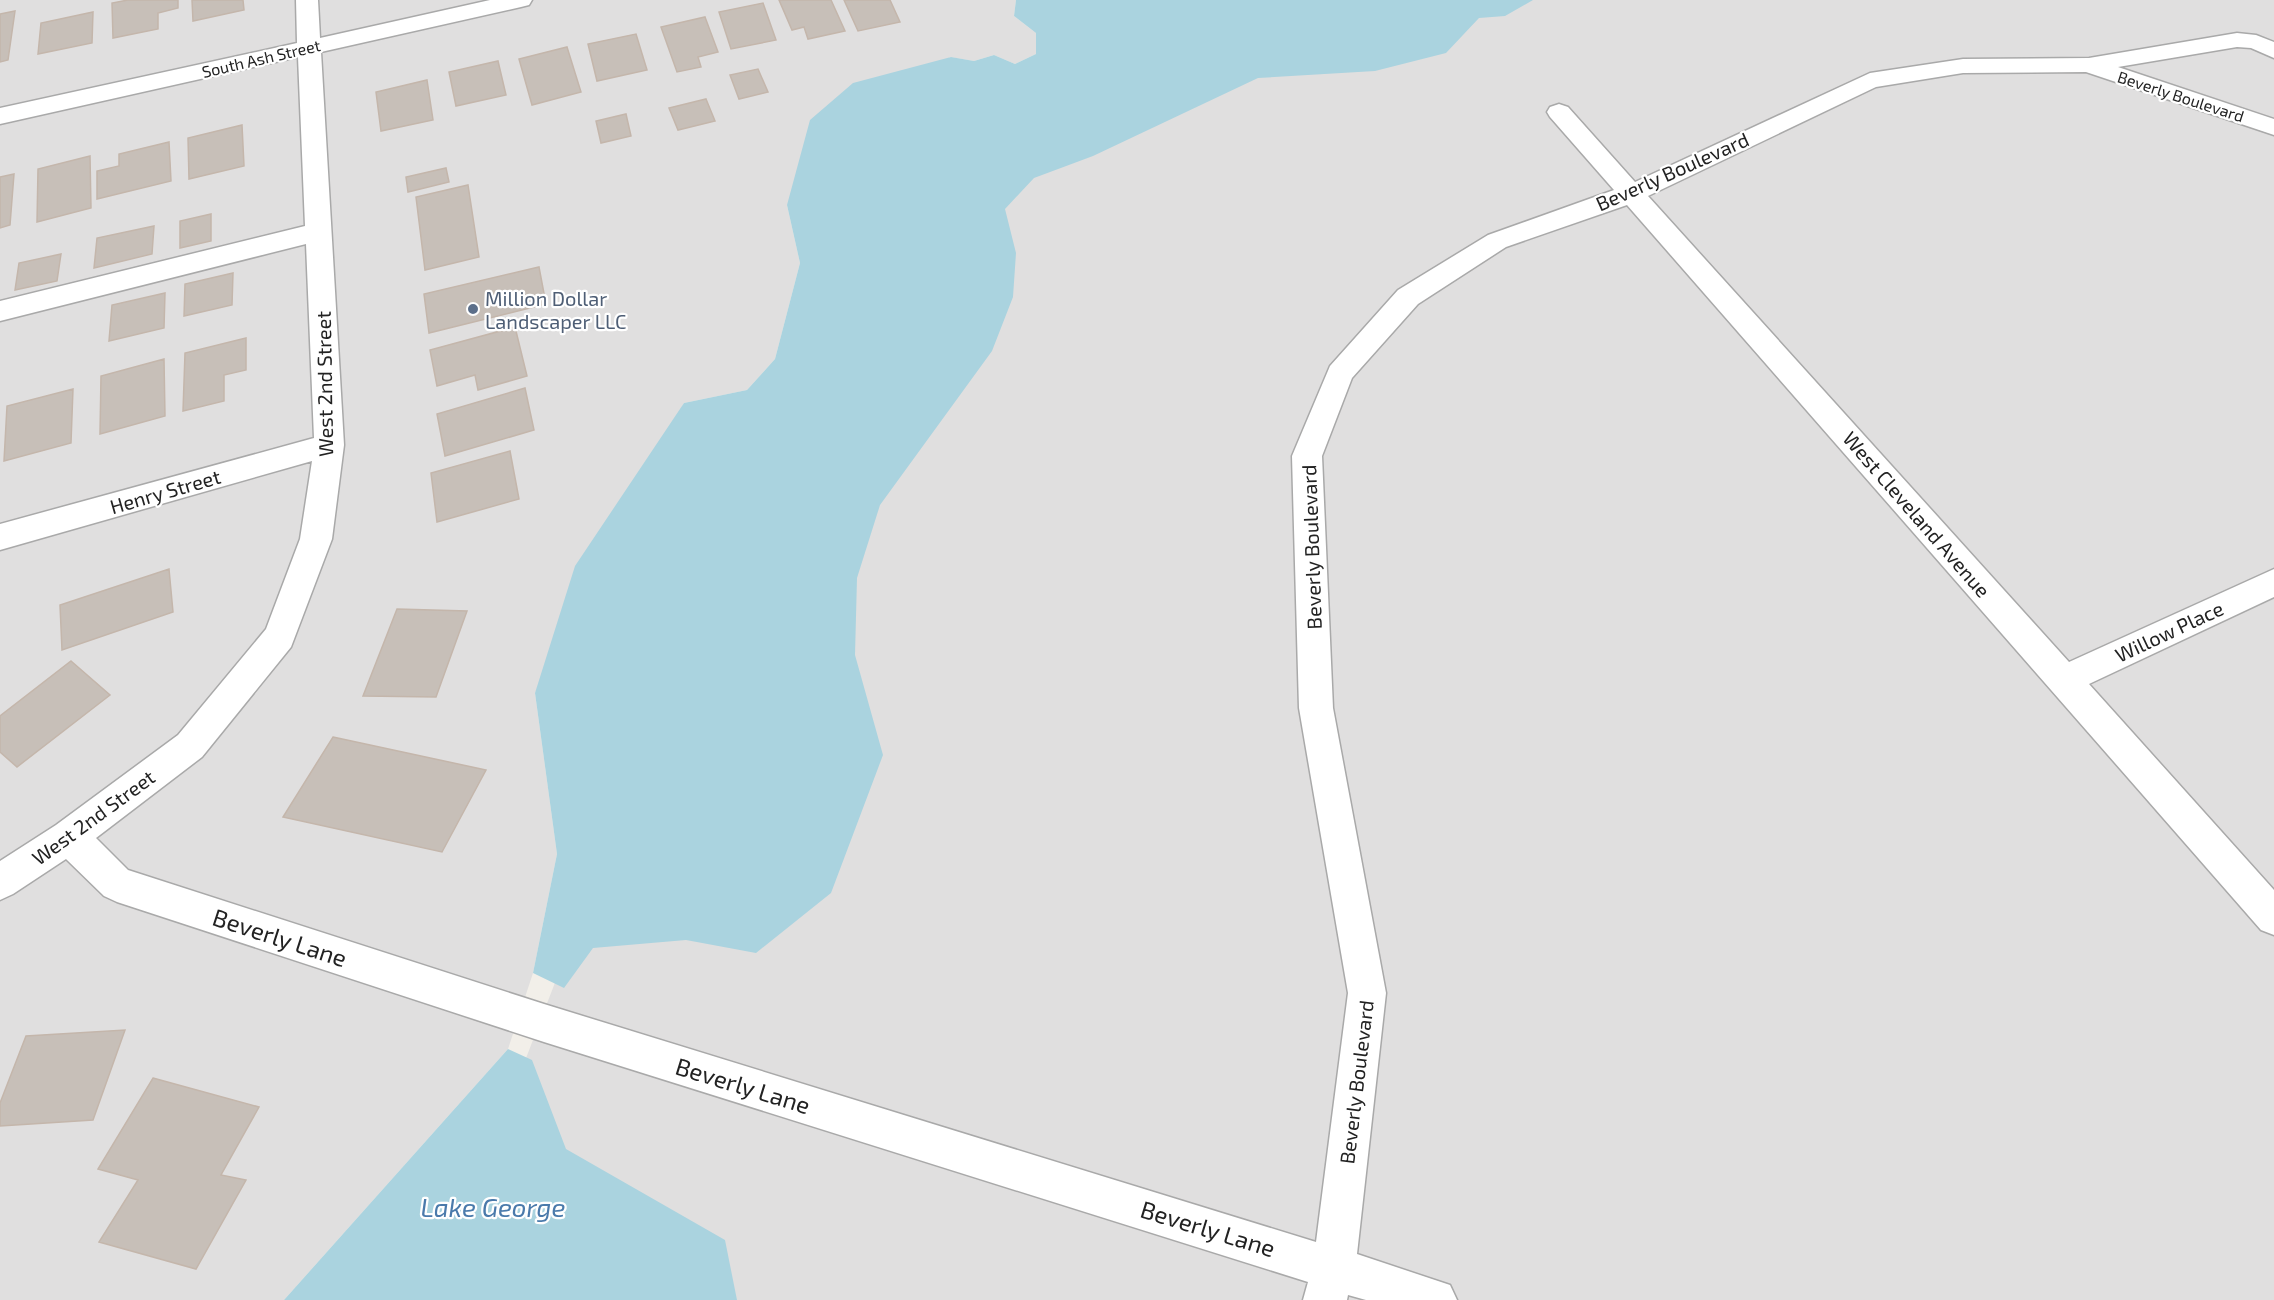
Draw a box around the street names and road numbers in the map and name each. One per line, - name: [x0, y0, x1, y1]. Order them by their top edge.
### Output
- street label: South Ash Street: [200, 35, 322, 81]
- street label: Beverly Boulevard: [2115, 67, 2247, 125]
- street label: Beverly Boulevard: [1592, 126, 1752, 216]
- street label: West 2nd Street: [311, 310, 337, 457]
- street label: West Cleveland Avenue: [1838, 426, 1996, 602]
- street label: Henry Street: [107, 464, 223, 518]
- street label: Beverly Boulevard: [1296, 464, 1326, 630]
- street label: Willow Place: [2111, 595, 2227, 667]
- street label: West 2nd Street: [27, 764, 159, 870]
- street label: Beverly Lane: [209, 902, 351, 972]
- street label: Beverly Boulevard: [1334, 999, 1378, 1165]
- street label: Beverly Lane: [672, 1051, 814, 1119]
- street label: Beverly Lane: [1137, 1194, 1279, 1262]

